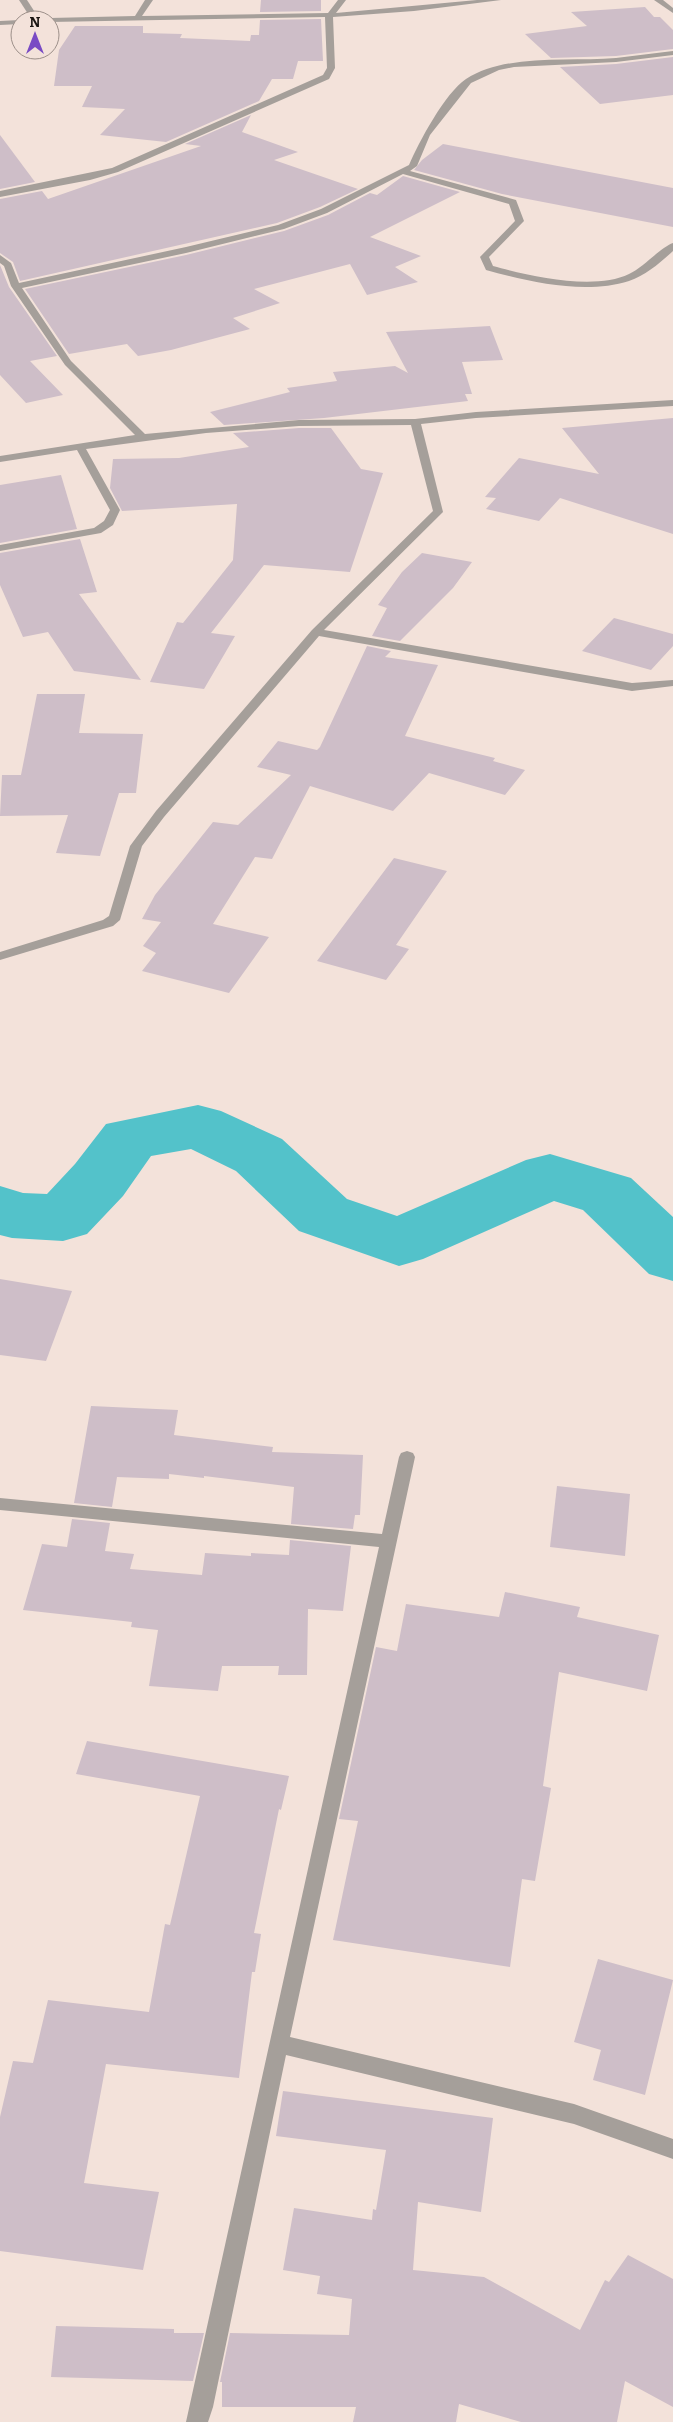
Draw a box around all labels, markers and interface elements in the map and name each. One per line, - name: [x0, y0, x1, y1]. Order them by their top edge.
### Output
- north arrow: [10, 10, 60, 60]
- text: N: [30, 14, 41, 31]

